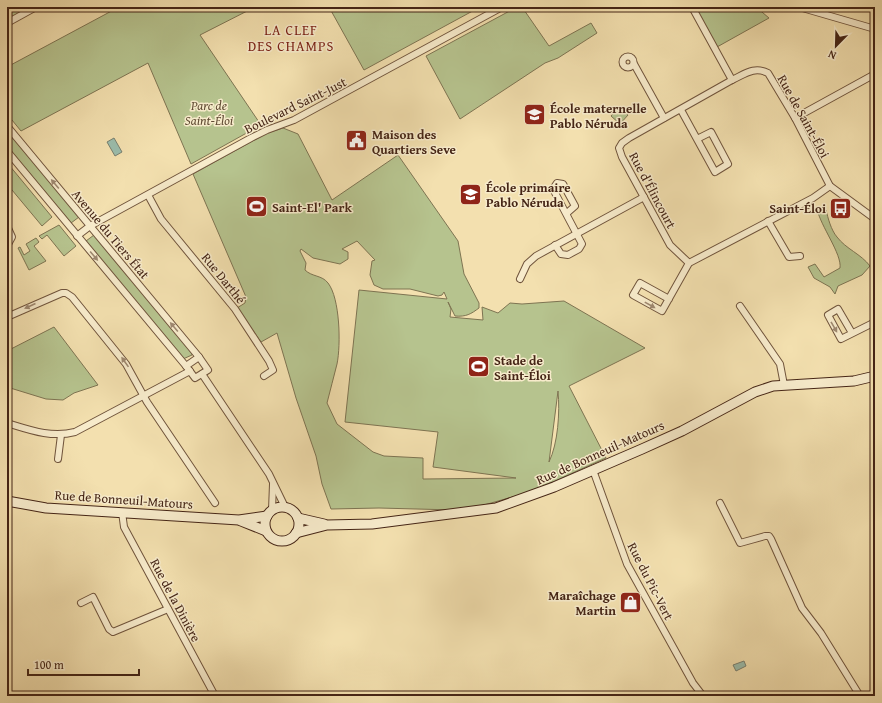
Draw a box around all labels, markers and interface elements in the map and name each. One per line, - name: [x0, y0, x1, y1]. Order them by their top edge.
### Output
- district label: LA CLEF DES CHAMPS: [248, 20, 334, 56]
- north arrow: [816, 26, 856, 66]
- text: N: [825, 46, 839, 64]
- street label: Rue de Saint-Éloi: [773, 71, 834, 162]
- street label: Boulevard Saint-Just: [241, 72, 350, 138]
- park label: Parc de Saint-Éloi: [185, 96, 234, 130]
- place label: École maternelle Pablo Néruda: [550, 99, 647, 133]
- school or university icon: École maternelle Pablo Néruda: [521, 102, 547, 128]
- place label: Maison des Quartiers Seve: [372, 125, 456, 159]
- public building icon: Maison des Quartiers Seve: [344, 128, 370, 154]
- street label: Rue d'Élincourt: [624, 149, 681, 232]
- place label: École primaire Pablo Néruda: [486, 178, 571, 212]
- one-way arrow: [51, 179, 60, 190]
- school or university icon: École primaire Pablo Néruda: [457, 181, 483, 207]
- street label: Avenue du Tiers État: [67, 185, 154, 284]
- sports icon: Saint-El' Park: [244, 194, 270, 220]
- bus stop icon: Saint-Éloi: [828, 195, 854, 221]
- place label: Saint-El' Park: [272, 198, 352, 217]
- place label: Saint-Éloi: [769, 199, 826, 218]
- street label: Rue Darthé: [197, 249, 250, 308]
- one-way arrow: [90, 251, 99, 262]
- one-way arrow: [644, 302, 656, 308]
- one-way arrow: [25, 303, 36, 309]
- one-way arrow: [831, 321, 838, 333]
- one-way arrow: [170, 322, 179, 333]
- place label: Stade de Saint-Éloi: [494, 351, 551, 385]
- sports icon: Stade de Saint-Éloi: [466, 354, 492, 380]
- one-way arrow: [121, 357, 129, 368]
- street label: Rue de Bonneuil-Matours: [533, 416, 667, 489]
- street label: Rue de Bonneuil-Matours: [54, 485, 194, 514]
- street label: Rue du Pic-Vert: [623, 539, 678, 624]
- street label: Rue de la Dinière: [146, 555, 206, 645]
- place label: Maraîchage Martin: [548, 586, 616, 620]
- shop icon: Maraîchage Martin: [618, 589, 644, 615]
- scale bar: [28, 651, 139, 677]
- text: 100 m: [34, 656, 64, 673]

